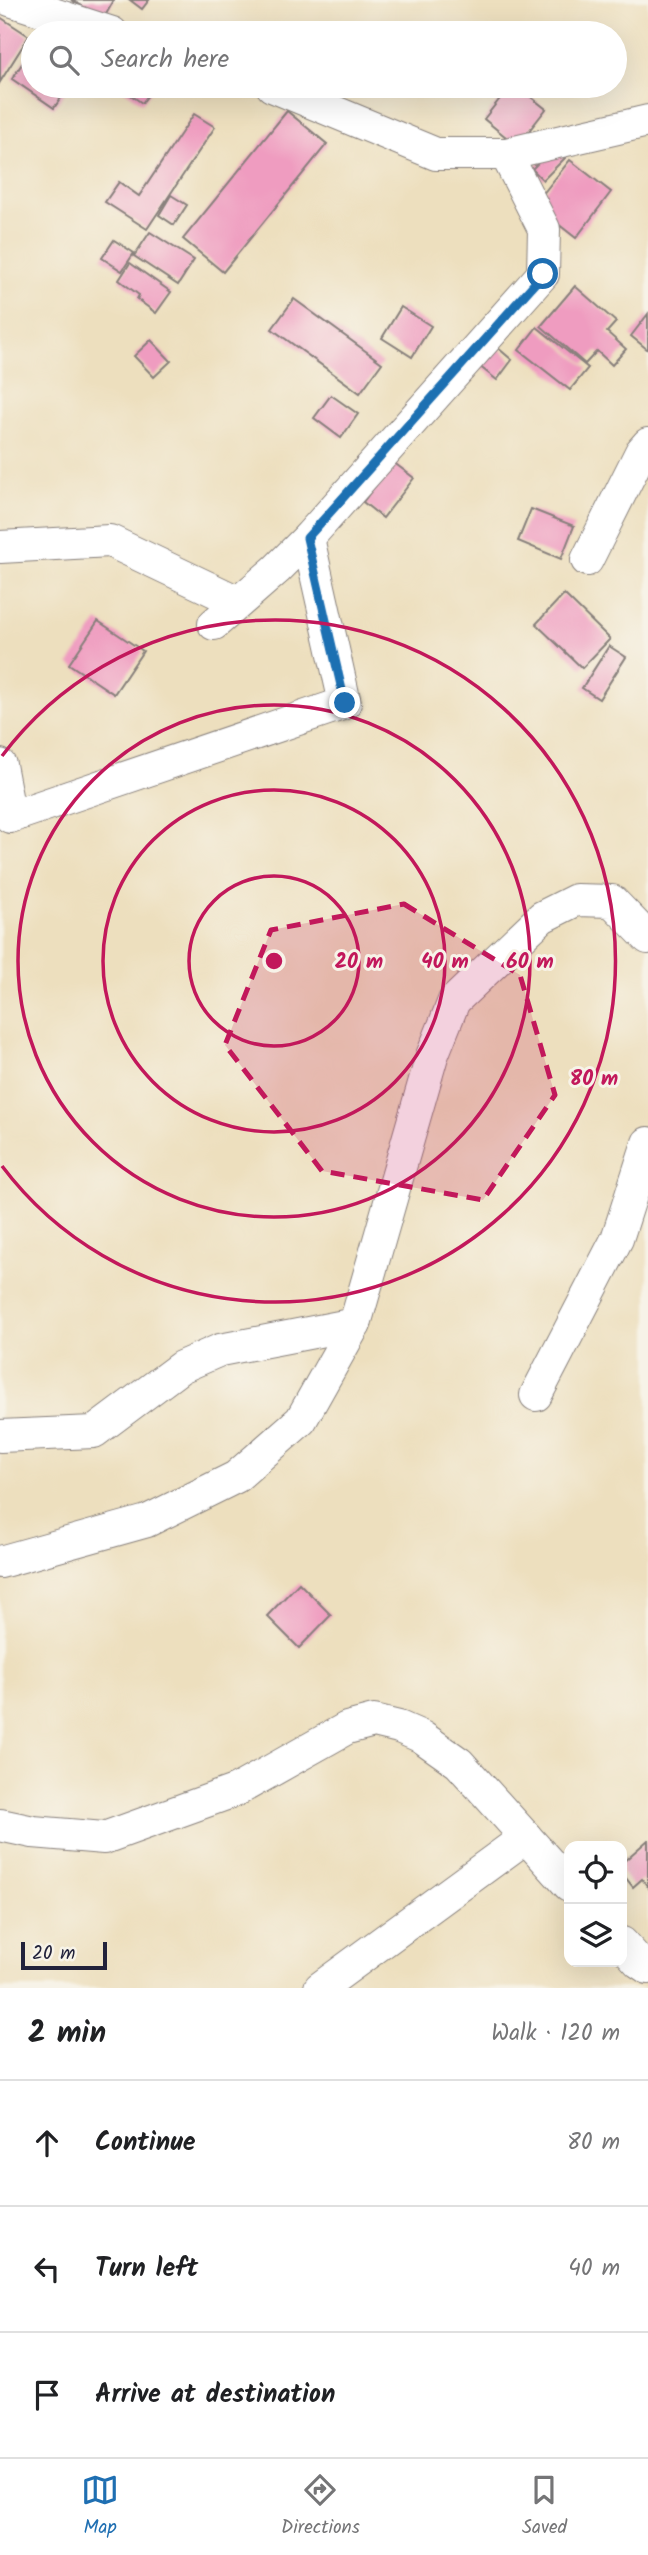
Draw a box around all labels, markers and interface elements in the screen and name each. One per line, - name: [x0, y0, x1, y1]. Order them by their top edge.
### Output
- search box: [21, 21, 627, 98]
- text: Search here: [101, 39, 229, 81]
- icon: search: [45, 41, 83, 79]
- route start: [527, 258, 558, 289]
- route end: [329, 687, 360, 718]
- text: 20 m: [335, 946, 383, 979]
- text: 40 m: [421, 946, 469, 979]
- text: 60 m: [506, 946, 554, 979]
- centre of rings: [262, 949, 286, 973]
- text: 80 m: [570, 1063, 618, 1096]
- map controls: [564, 1841, 627, 1967]
- button: locate: [564, 1841, 627, 1904]
- button: layers: [564, 1904, 627, 1967]
- scale bar: [21, 1939, 107, 1971]
- text: 20 m: [32, 1939, 75, 1969]
- text: 2 min: [28, 2010, 106, 2058]
- text: Walk · 120 m: [491, 2016, 620, 2052]
- text: Continue: [95, 2122, 196, 2164]
- icon: ahead: [28, 2124, 66, 2162]
- text: 80 m: [567, 2125, 620, 2161]
- text: Turn left: [95, 2248, 198, 2290]
- icon: left: [28, 2250, 66, 2288]
- text: 40 m: [568, 2251, 620, 2287]
- text: Arrive at destination: [95, 2374, 335, 2416]
- icon: arrive: [28, 2376, 66, 2414]
- tab: Map: [81, 2471, 119, 2543]
- tab: Directions: [281, 2471, 360, 2543]
- tab: Saved: [522, 2471, 567, 2543]

